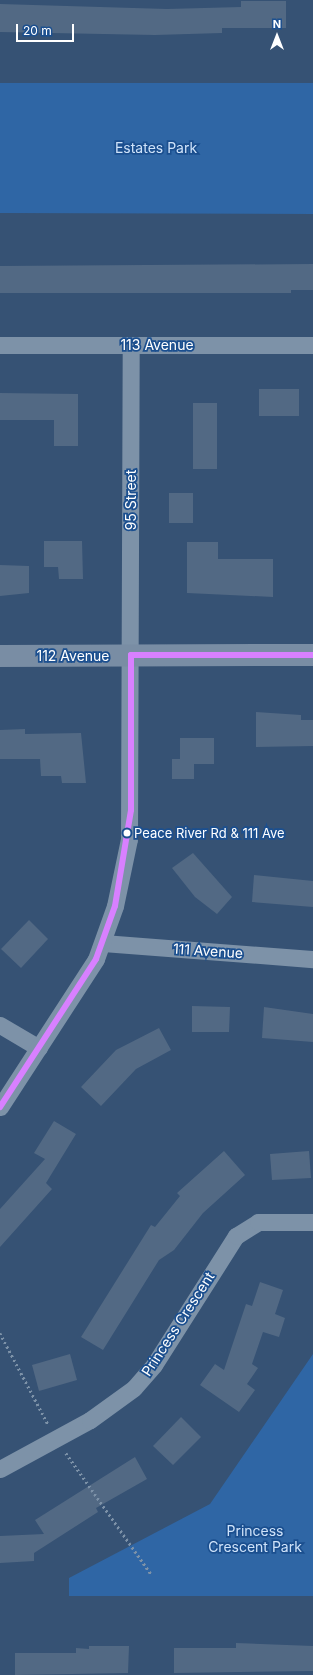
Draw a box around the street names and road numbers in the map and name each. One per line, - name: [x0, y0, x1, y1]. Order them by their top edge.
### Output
- street label: 113 Avenue: [120, 337, 194, 353]
- street label: 95 Street: [123, 470, 139, 530]
- street label: 112 Avenue: [36, 648, 110, 664]
- street label: 111 Avenue: [172, 940, 244, 962]
- street label: Princess Crescent: [138, 1269, 218, 1379]

